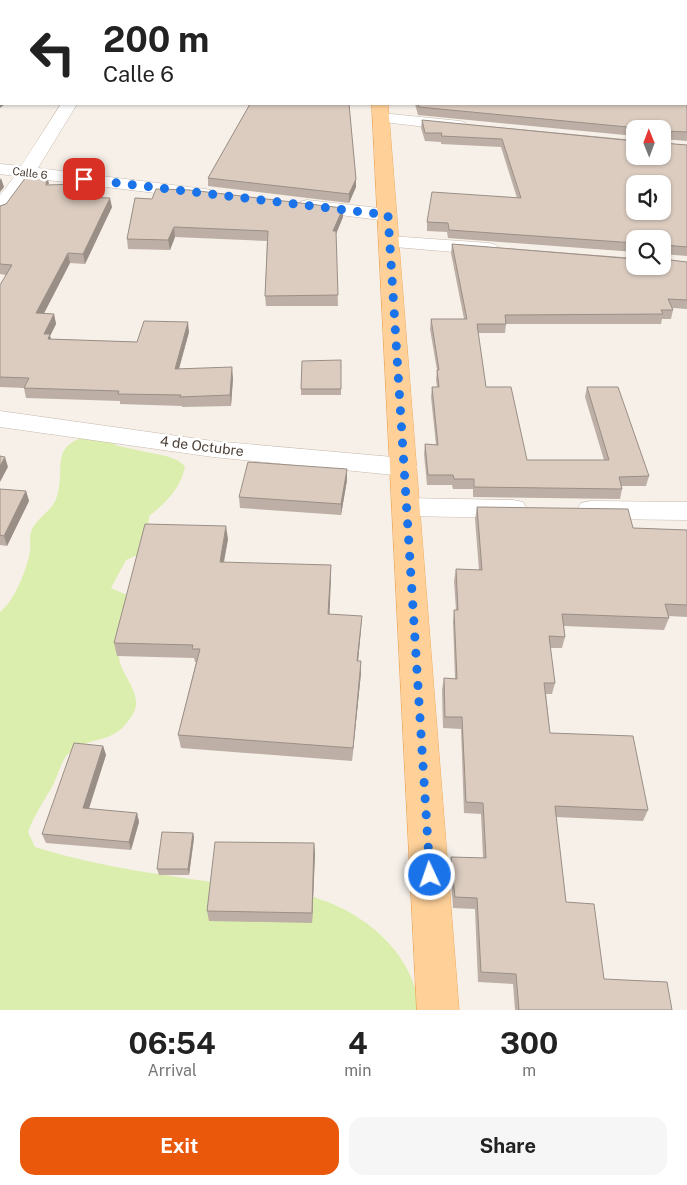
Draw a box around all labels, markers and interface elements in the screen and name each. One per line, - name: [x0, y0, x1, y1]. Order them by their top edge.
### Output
- text: 200 m: [103, 19, 209, 60]
- icon: left: [20, 20, 85, 85]
- text: Calle 6: [103, 61, 174, 87]
- north arrow: [626, 120, 671, 165]
- map controls: [626, 120, 671, 275]
- pin: [63, 158, 105, 200]
- street label: Calle 6: [12, 165, 48, 181]
- icon: arrive: [70, 165, 98, 193]
- button: sound: [626, 175, 671, 220]
- button: search: [626, 230, 671, 275]
- street label: 4 de Octubre: [159, 433, 245, 459]
- position arrow: [403, 848, 455, 900]
- text: 06:54: [129, 1025, 216, 1061]
- text: 4: [348, 1025, 368, 1061]
- text: 300: [500, 1025, 558, 1061]
- text: Arrival: [147, 1061, 197, 1080]
- text: min: [344, 1061, 371, 1080]
- text: m: [522, 1061, 536, 1080]
- button: Exit: [20, 1117, 339, 1175]
- button: Share: [349, 1117, 667, 1175]

